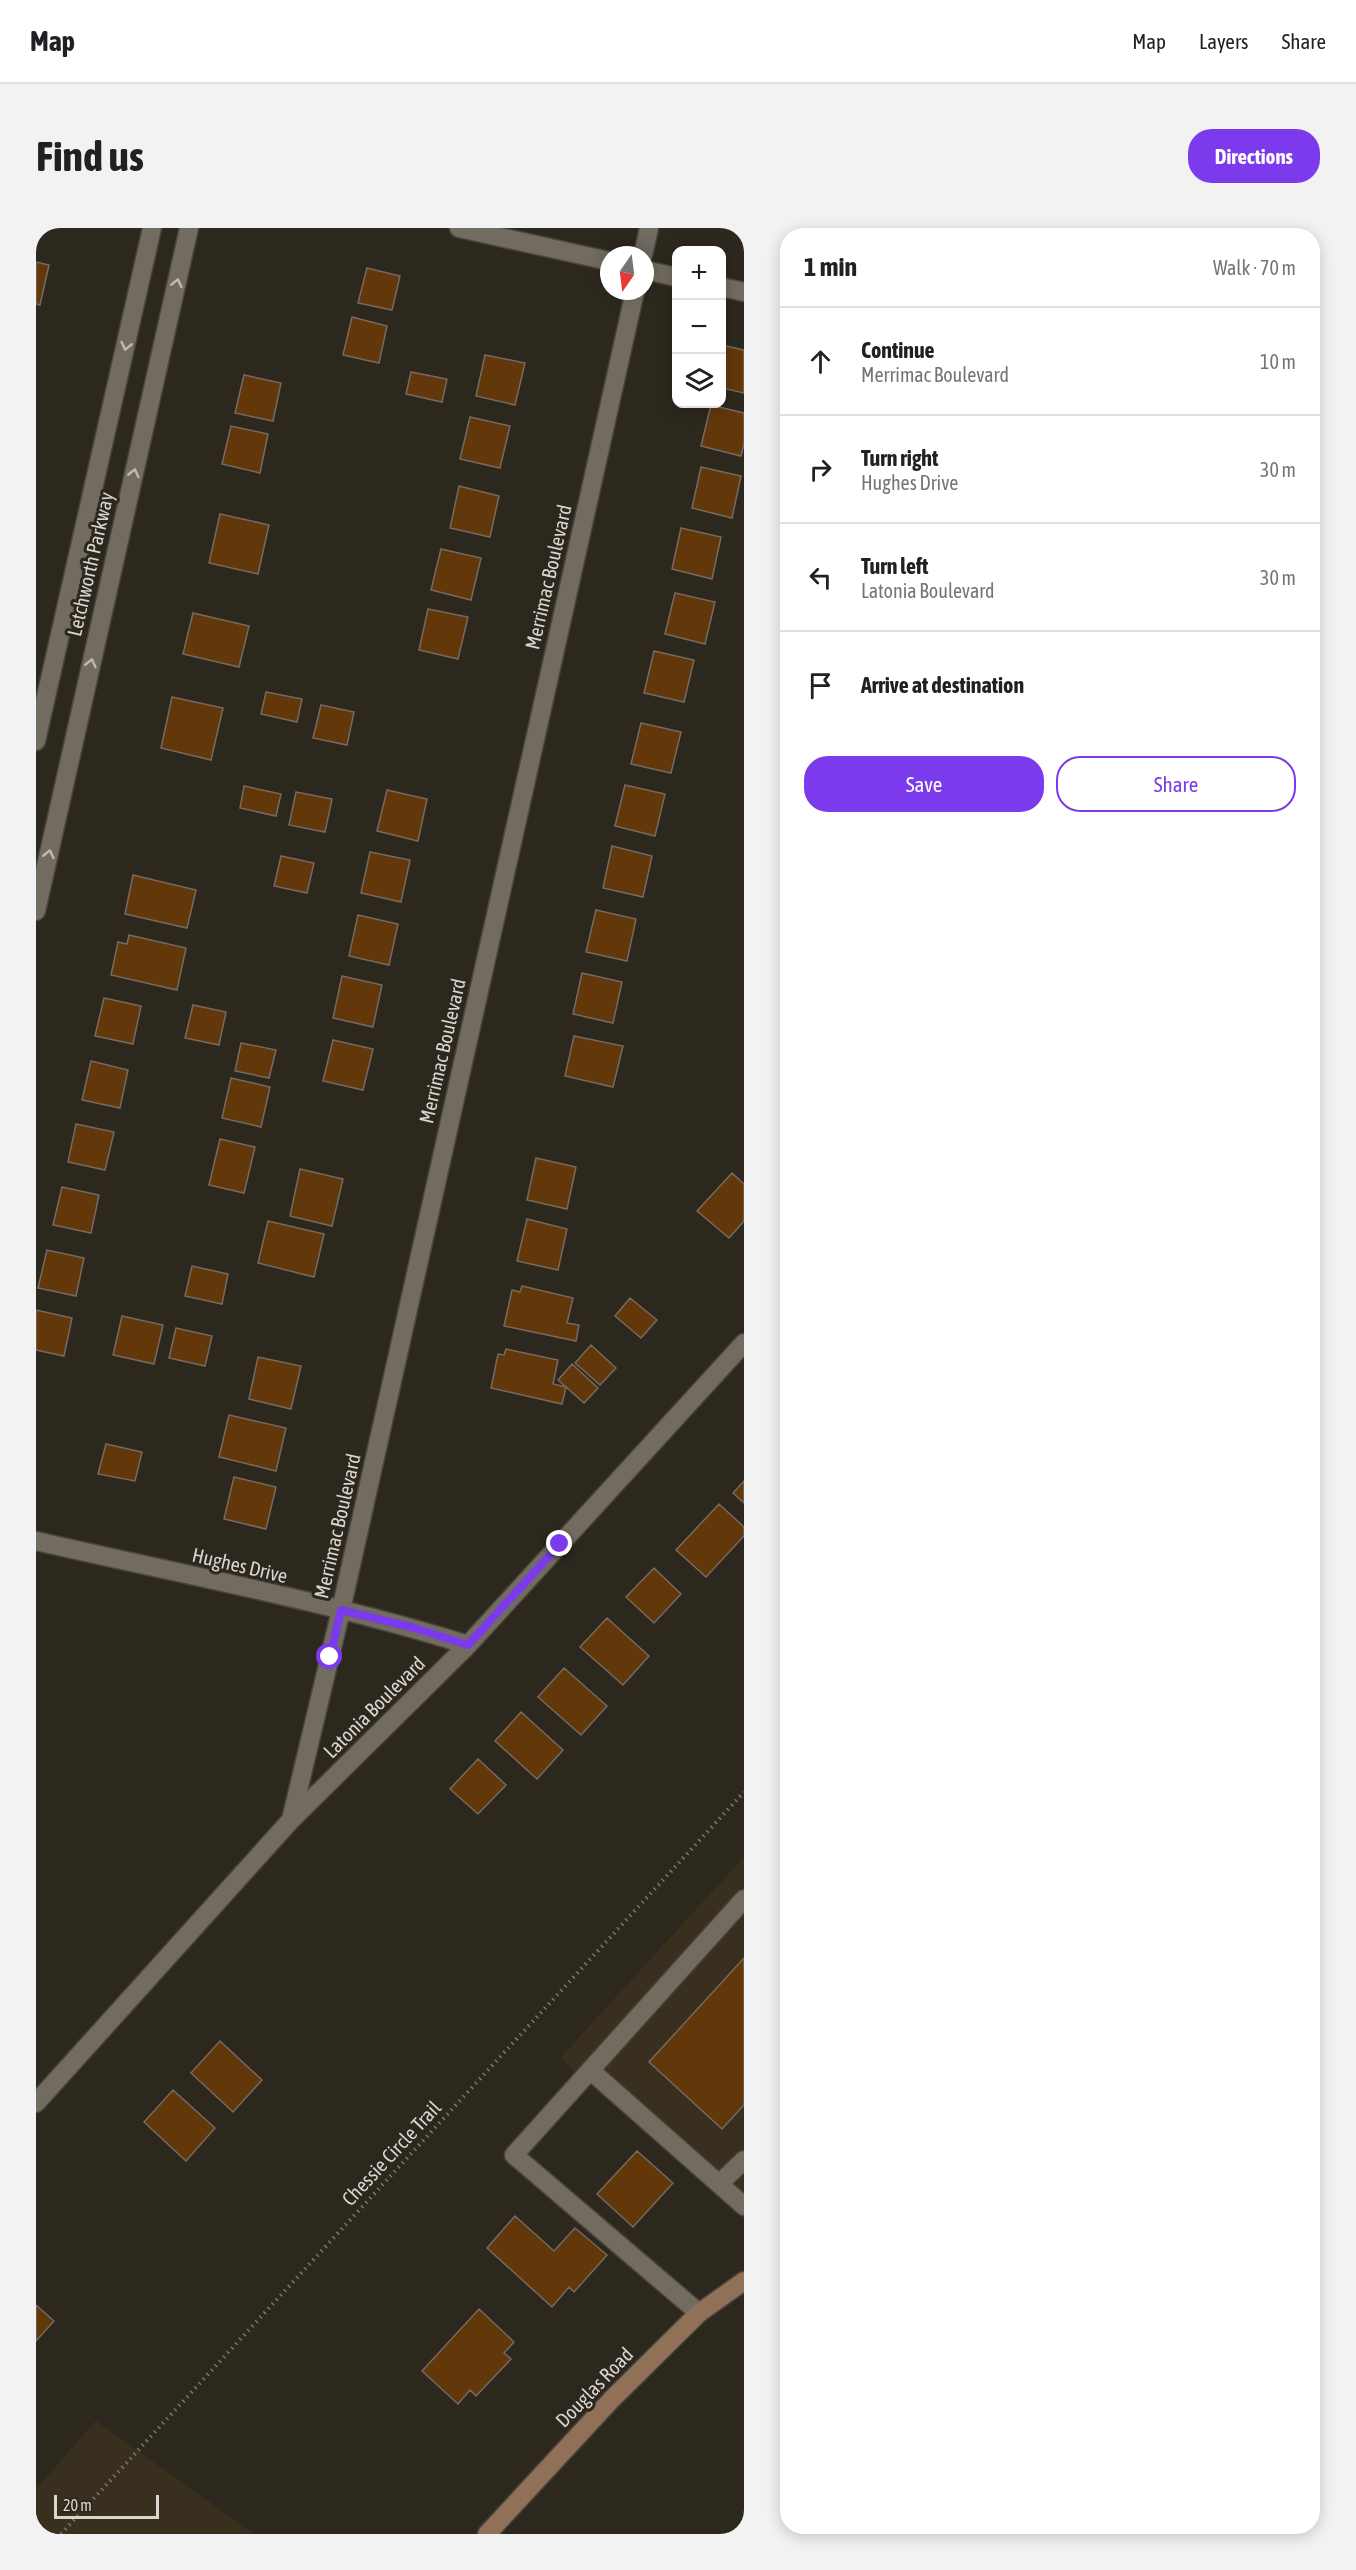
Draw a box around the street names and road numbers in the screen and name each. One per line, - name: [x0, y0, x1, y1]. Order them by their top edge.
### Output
- street label: Letchworth Parkway: [62, 490, 118, 638]
- street label: Merrimac Boulevard: [520, 502, 576, 652]
- street label: Merrimac Boulevard: [414, 976, 470, 1126]
- street label: Merrimac Boulevard: [309, 1451, 365, 1601]
- street label: Hughes Drive: [190, 1543, 290, 1587]
- street label: Latonia Boulevard: [319, 1652, 429, 1762]
- street label: Chessie Circle Trail: [337, 2095, 446, 2210]
- street label: Douglas Road: [550, 2343, 638, 2431]

